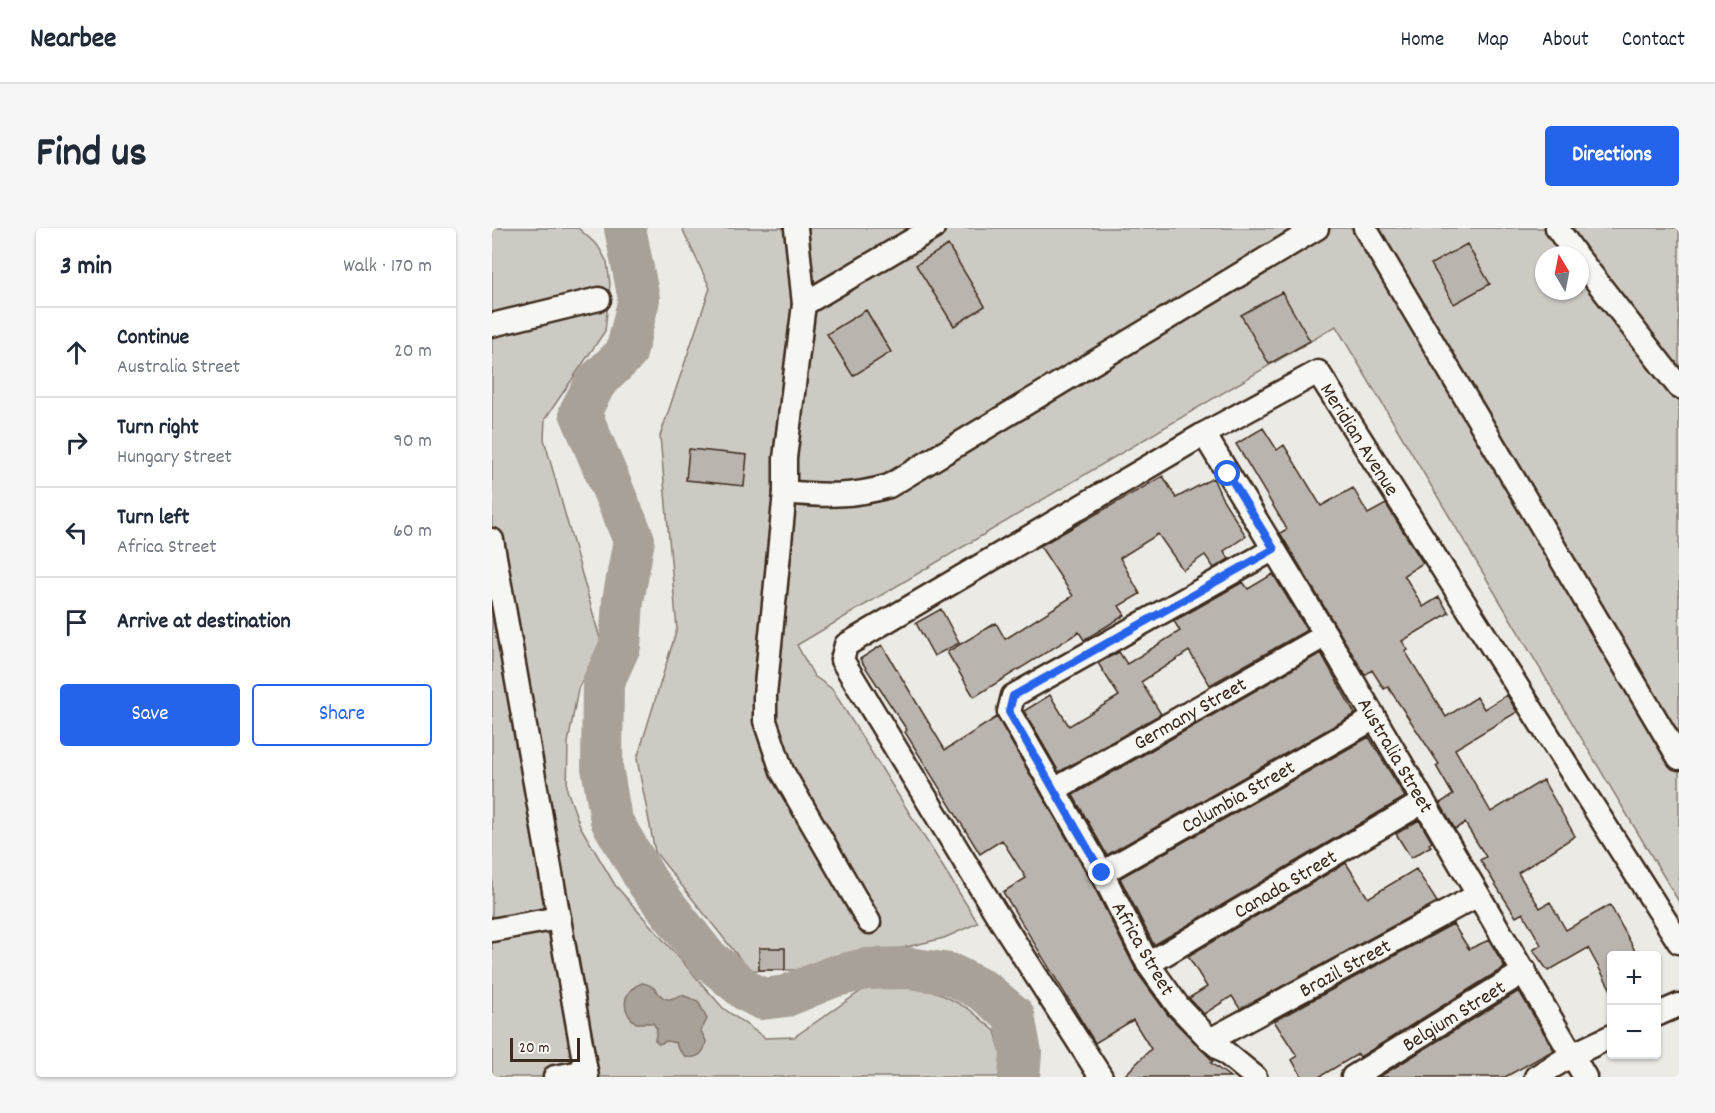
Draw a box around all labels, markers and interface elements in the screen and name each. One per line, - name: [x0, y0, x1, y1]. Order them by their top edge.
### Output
- text: Nearbee: [30, 21, 116, 61]
- text: Home: [1400, 26, 1444, 56]
- text: Map: [1477, 26, 1509, 56]
- text: About: [1542, 26, 1589, 56]
- text: Contact: [1622, 26, 1685, 56]
- text: Find us: [36, 126, 147, 186]
- button: Directions: [1545, 126, 1679, 186]
- north arrow: [1535, 246, 1589, 300]
- text: 3 min: [60, 249, 112, 286]
- text: Walk · 170 m: [343, 253, 432, 281]
- text: Continue: [117, 323, 189, 354]
- icon: ahead: [60, 336, 93, 369]
- text: 20 m: [394, 338, 432, 366]
- text: Australia Street: [117, 354, 240, 382]
- street label: Meridian Avenue: [1311, 378, 1405, 503]
- text: Turn right: [117, 413, 199, 444]
- icon: right: [60, 426, 93, 459]
- text: 90 m: [394, 428, 432, 456]
- text: Hungary Street: [117, 444, 232, 472]
- route start: [1214, 460, 1240, 486]
- text: Turn left: [117, 503, 189, 534]
- icon: left: [60, 516, 93, 549]
- text: 60 m: [393, 518, 432, 546]
- text: Africa Street: [117, 534, 217, 562]
- icon: arrive: [60, 606, 93, 639]
- text: Arrive at destination: [117, 607, 291, 638]
- street label: Germany Street: [1129, 671, 1253, 760]
- button: Save: [60, 684, 240, 746]
- button: Share: [252, 684, 432, 746]
- street label: Australia Street: [1348, 693, 1439, 820]
- street label: Columbia Street: [1177, 754, 1302, 843]
- street label: Canada Street: [1229, 844, 1344, 928]
- route end: [1088, 859, 1114, 885]
- street label: Africa Street: [1102, 897, 1181, 1003]
- street label: Brazil Street: [1295, 933, 1397, 1007]
- map controls: [1607, 951, 1661, 1059]
- button: +: [1607, 951, 1661, 1005]
- street label: Belgium Street: [1398, 974, 1513, 1061]
- button: −: [1607, 1005, 1661, 1059]
- scale bar: [510, 1035, 580, 1062]
- text: 20 m: [519, 1037, 549, 1060]

